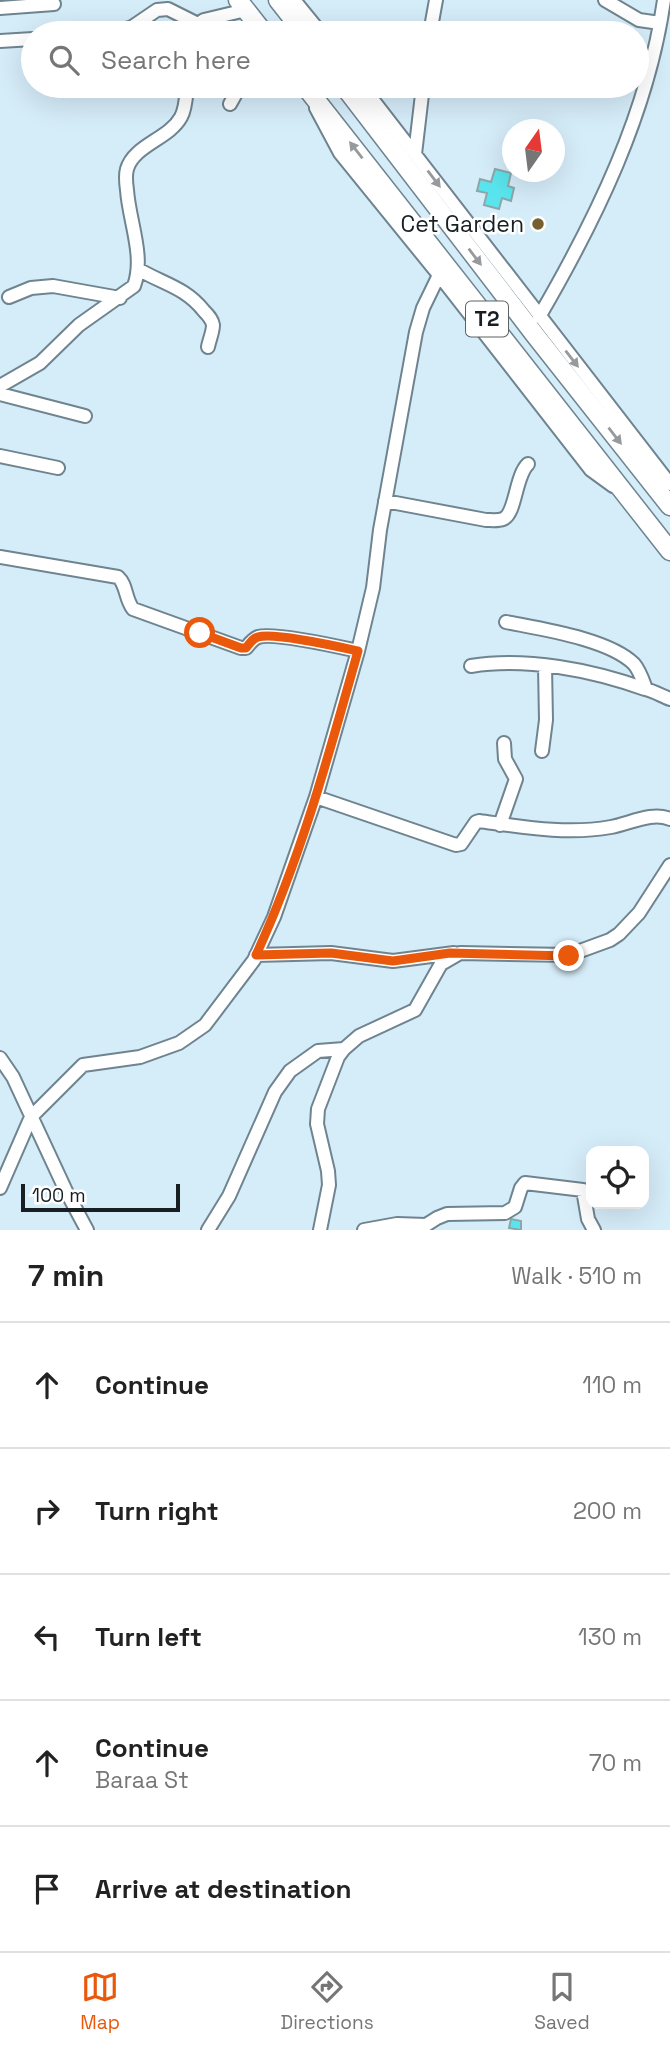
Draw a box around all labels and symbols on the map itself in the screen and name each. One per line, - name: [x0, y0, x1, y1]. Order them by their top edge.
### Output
- north arrow: [502, 119, 565, 182]
- one-way arrow: [350, 141, 364, 159]
- one-way arrow: [426, 169, 441, 187]
- place label: Cet Garden: [400, 209, 524, 239]
- marker: Cet Garden: [530, 216, 546, 232]
- one-way arrow: [468, 247, 483, 265]
- road number: T2: [466, 302, 508, 336]
- one-way arrow: [565, 350, 579, 368]
- one-way arrow: [607, 427, 622, 445]
- route start: [184, 617, 215, 648]
- route end: [553, 940, 584, 971]
- scale bar: [21, 1181, 180, 1213]

